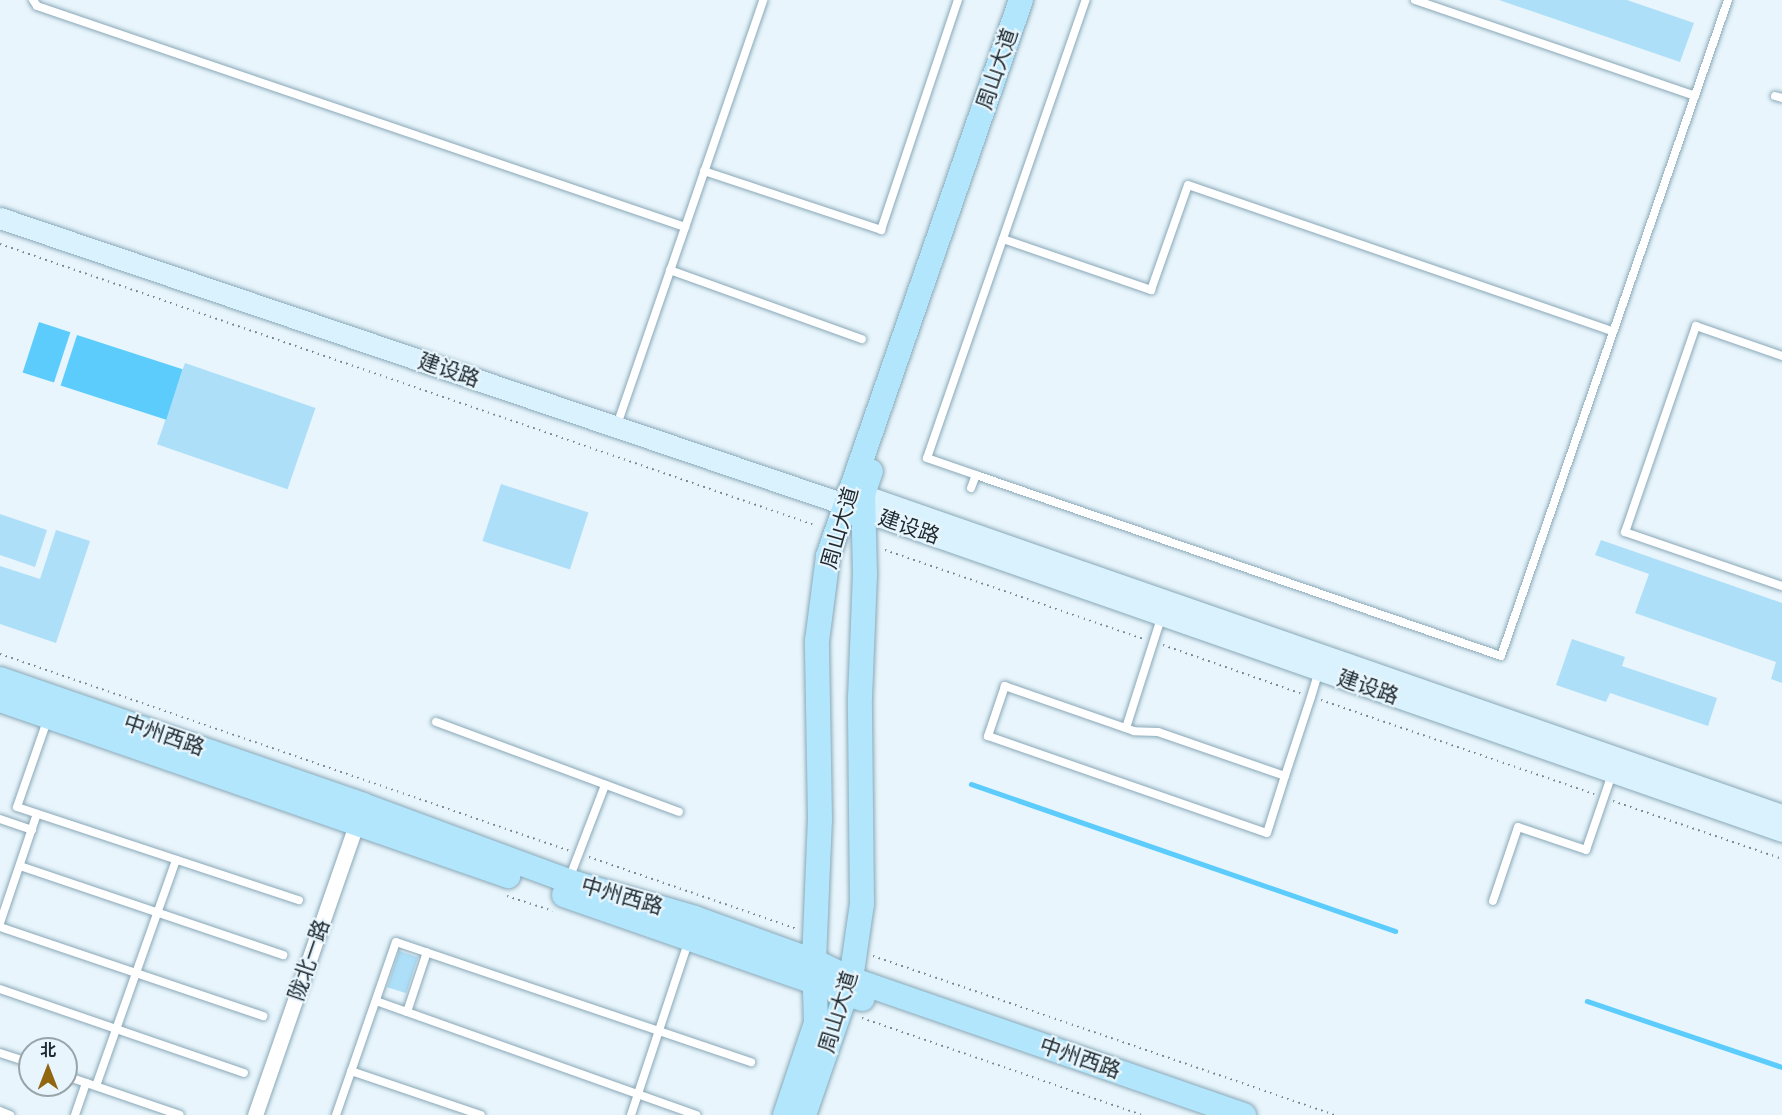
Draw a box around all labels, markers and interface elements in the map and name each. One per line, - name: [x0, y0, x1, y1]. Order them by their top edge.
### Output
- street label: 周山大道: [971, 25, 1023, 113]
- street label: 建设路: [415, 348, 483, 392]
- street label: 周山大道: [816, 484, 864, 572]
- street label: 建设路: [875, 505, 943, 549]
- street label: 建设路: [1334, 665, 1402, 709]
- street label: 中州西路: [120, 709, 208, 761]
- street label: 中州西路: [578, 872, 666, 920]
- street label: 陇北一路: [283, 916, 335, 1004]
- street label: 周山大道: [814, 968, 862, 1056]
- street label: 中州西路: [1036, 1032, 1124, 1084]
- north arrow: [18, 1037, 78, 1097]
- text: 北: [40, 1041, 56, 1060]

